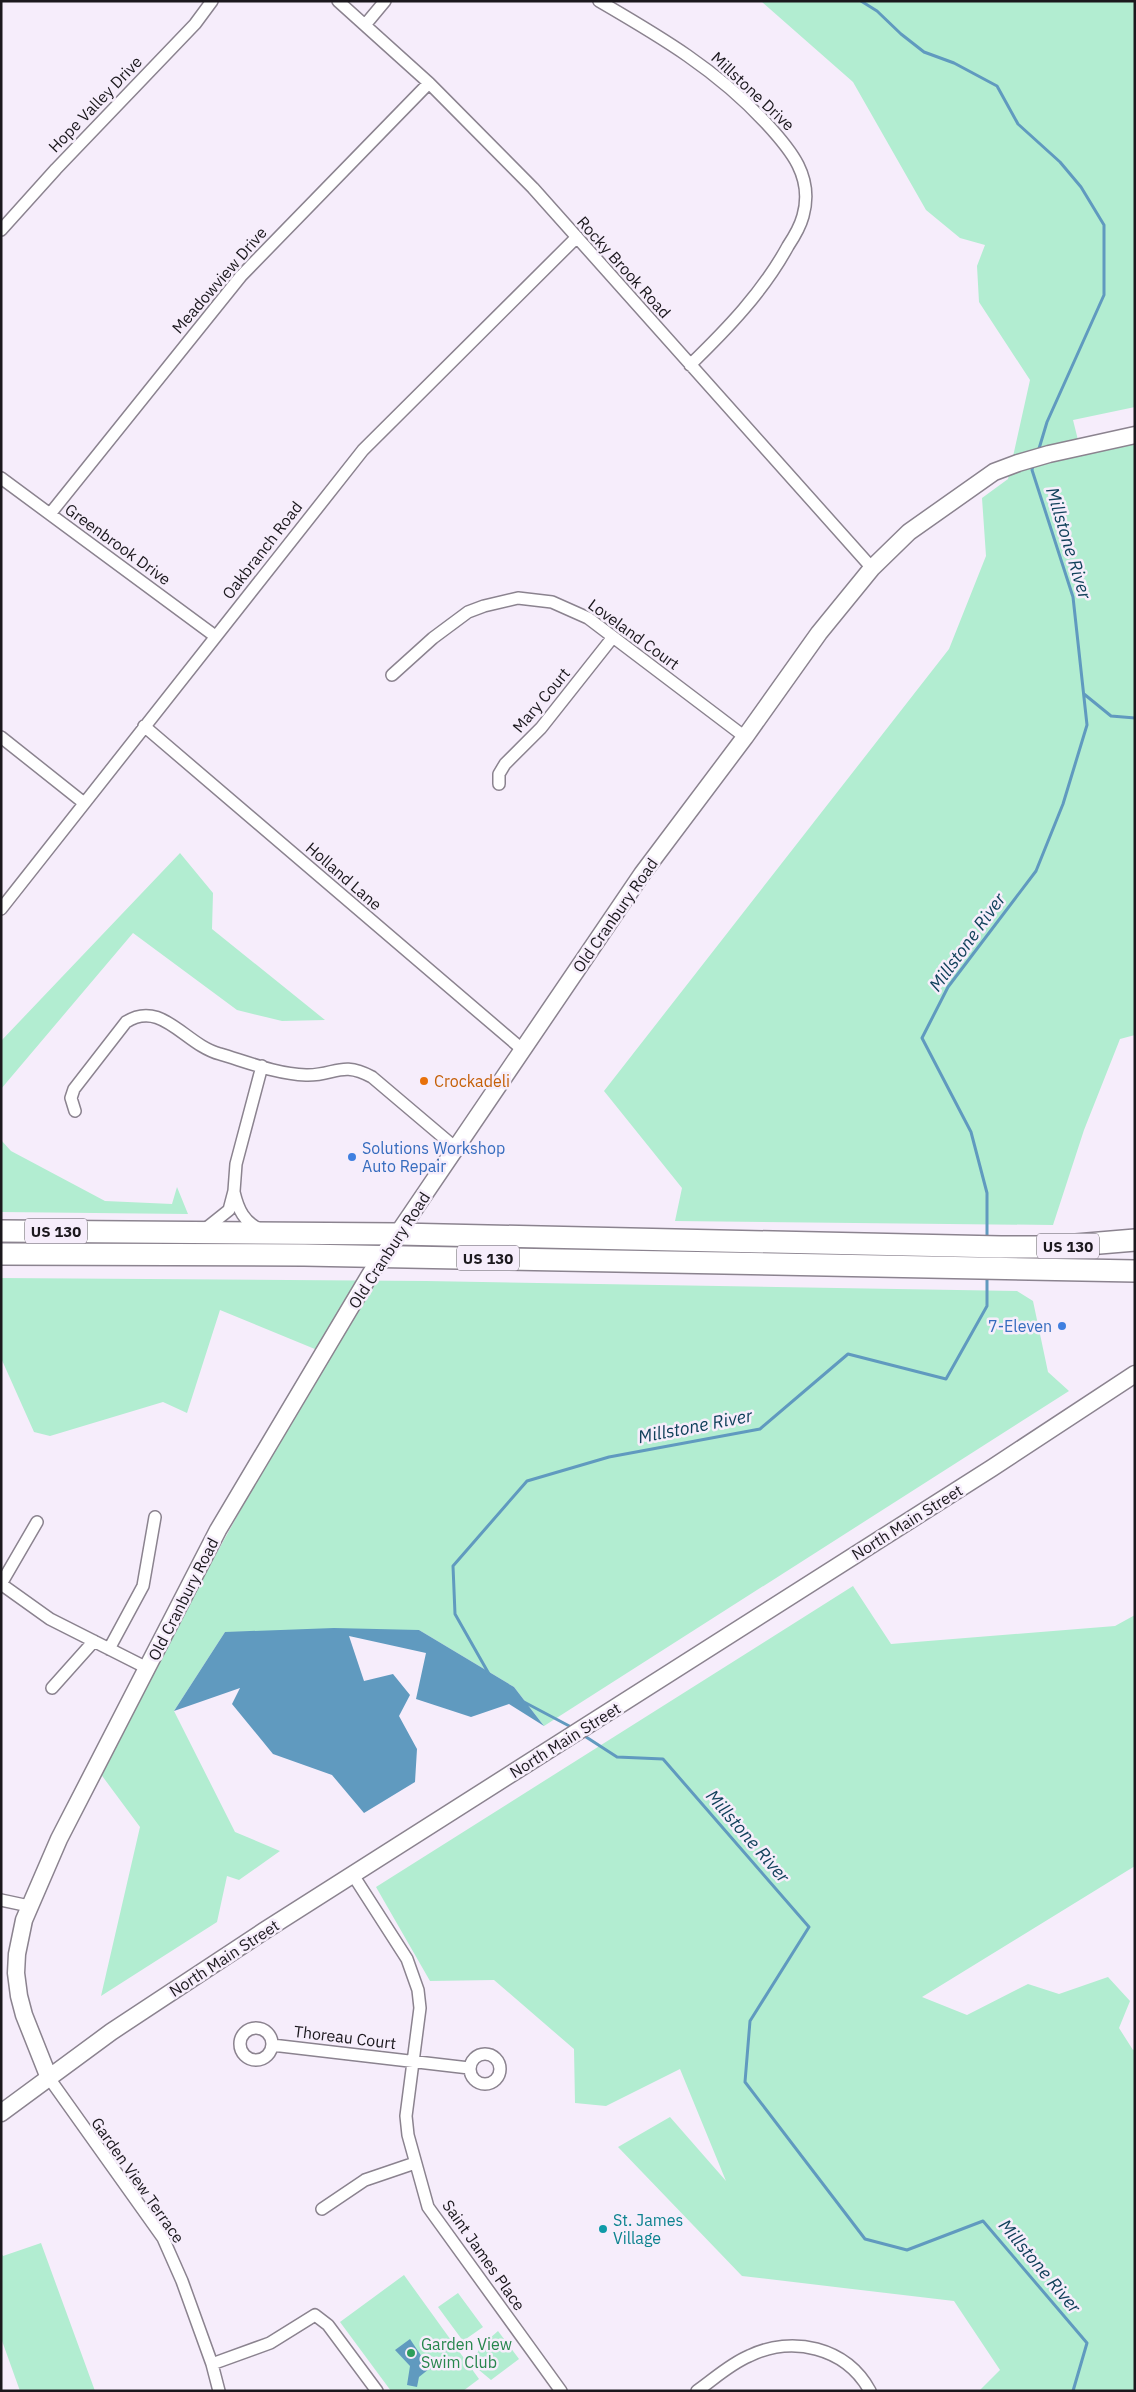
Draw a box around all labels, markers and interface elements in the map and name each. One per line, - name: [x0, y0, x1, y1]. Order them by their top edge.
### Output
- street label: Millstone Drive: [707, 47, 799, 135]
- street label: Hope Valley Drive: [44, 52, 146, 156]
- street label: Rocky Brook Road: [573, 212, 675, 322]
- street label: Meadowview Drive: [167, 223, 271, 337]
- water label: Millstone River: [1041, 484, 1097, 602]
- street label: Oakbranch Road: [218, 497, 306, 603]
- street label: Greenbrook Drive: [61, 499, 175, 589]
- street label: Loveland Court: [585, 594, 683, 674]
- street label: Mary Court: [508, 663, 574, 737]
- street label: Holland Lane: [302, 838, 386, 915]
- street label: Old Cranbury Road: [568, 854, 662, 976]
- water label: Millstone River: [924, 888, 1011, 996]
- place label: Crockadeli: [434, 1071, 510, 1091]
- marker: Crockadeli: [418, 1075, 430, 1087]
- place label: Solutions Workshop Auto Repair: [362, 1138, 505, 1176]
- marker: Solutions Workshop Auto Repair: [346, 1151, 358, 1163]
- street label: Old Cranbury Road: [344, 1188, 434, 1312]
- road number: US 130: [25, 1218, 87, 1244]
- road number: US 130: [1037, 1234, 1099, 1258]
- road number: US 130: [457, 1246, 519, 1270]
- place label: 7-Eleven: [988, 1316, 1052, 1336]
- marker: 7-Eleven: [1056, 1320, 1068, 1332]
- water label: Millstone River: [636, 1404, 755, 1448]
- street label: North Main Street: [848, 1480, 966, 1564]
- street label: Old Cranbury Road: [143, 1534, 223, 1664]
- street label: North Main Street: [506, 1698, 624, 1782]
- water label: Millstone River: [701, 1785, 795, 1888]
- street label: North Main Street: [165, 1915, 283, 2001]
- street label: Thoreau Court: [293, 2021, 397, 2053]
- street label: Garden View Terrace: [87, 2113, 189, 2247]
- street label: Saint James Place: [438, 2196, 530, 2314]
- place label: St. James Village: [613, 2210, 683, 2248]
- water label: Millstone River: [994, 2214, 1086, 2318]
- marker: St. James Village: [597, 2223, 609, 2235]
- place label: Garden View Swim Club: [421, 2334, 512, 2372]
- marker: Garden View Swim Club: [405, 2347, 417, 2359]

